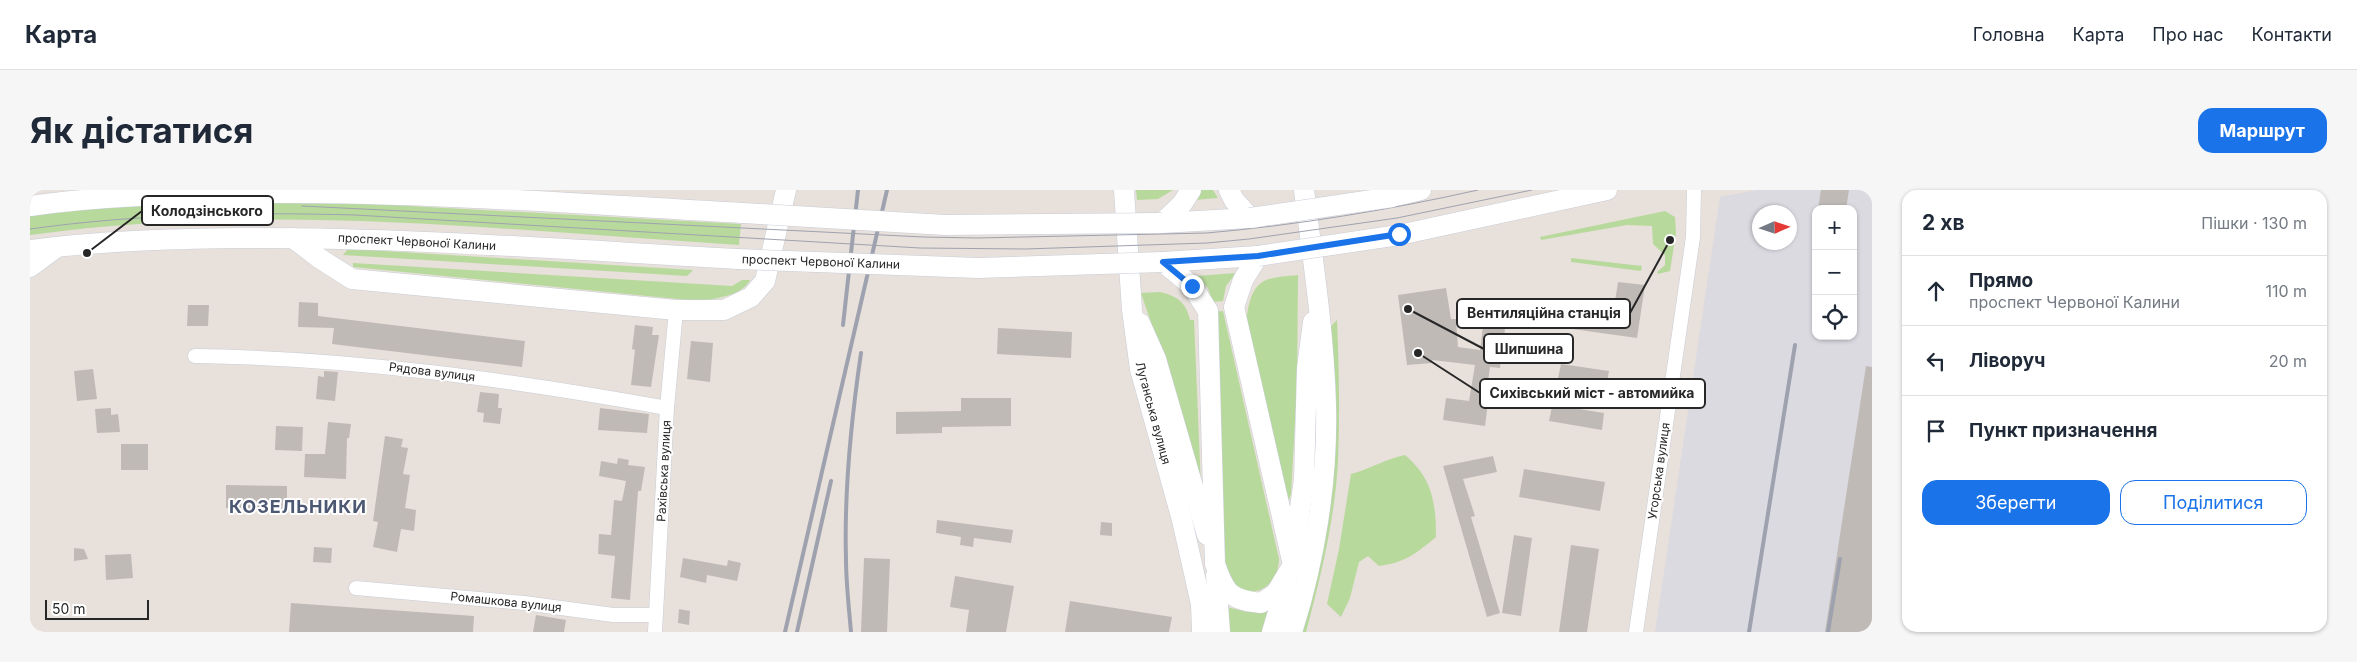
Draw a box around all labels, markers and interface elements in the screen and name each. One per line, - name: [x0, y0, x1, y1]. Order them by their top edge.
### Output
- text: Карта: [25, 20, 97, 49]
- text: Головна: [1973, 24, 2045, 45]
- text: Карта: [2073, 24, 2124, 45]
- text: Про нас: [2152, 24, 2224, 45]
- text: Контакти: [2252, 24, 2332, 45]
- button: Маршрут: [2198, 108, 2327, 153]
- text: Як дістатися: [30, 109, 254, 151]
- callout: Колодзінського: [142, 196, 273, 225]
- text: Колодзінського: [151, 202, 263, 219]
- north arrow: [1752, 205, 1797, 250]
- map controls: [1812, 205, 1857, 340]
- button: +: [1812, 205, 1857, 250]
- text: 2 хв: [1922, 210, 1965, 235]
- text: Пішки · 130 m: [2201, 213, 2307, 233]
- route start: [1388, 223, 1411, 246]
- street label: проспект Червоної Калини: [338, 230, 496, 253]
- button: −: [1812, 250, 1857, 295]
- street label: проспект Червоної Калини: [742, 251, 900, 272]
- text: Прямо: [1969, 269, 2033, 292]
- route end: [1181, 275, 1204, 298]
- icon: ahead: [1922, 277, 1950, 305]
- text: 110 m: [2265, 281, 2307, 301]
- text: проспект Червоної Калини: [1969, 292, 2180, 312]
- button: locate: [1812, 295, 1857, 340]
- callout: Вентиляційна станція: [1457, 299, 1630, 328]
- text: Вентиляційна станція: [1467, 304, 1621, 321]
- callout: Шипшина: [1484, 334, 1573, 363]
- text: Шипшина: [1495, 340, 1563, 357]
- icon: left: [1922, 347, 1950, 375]
- text: Ліворуч: [1969, 349, 2045, 372]
- text: 20 m: [2269, 351, 2307, 371]
- street label: Рядова вулиця: [388, 359, 476, 384]
- street label: Луганська вулиця: [1133, 360, 1174, 466]
- callout: Сихівський міст - автомийка: [1480, 379, 1705, 408]
- text: Сихівський міст - автомийка: [1490, 384, 1694, 401]
- icon: arrive: [1922, 417, 1950, 445]
- text: Пункт призначення: [1969, 419, 2157, 442]
- street label: Рахівська вулиця: [653, 420, 674, 522]
- street label: Угорська вулиця: [1644, 422, 1673, 520]
- button: Зберегти: [1922, 480, 2110, 525]
- button: Поділитися: [2120, 480, 2307, 525]
- district label: КОЗЕЛЬНИКИ: [229, 496, 367, 517]
- street label: Ромашкова вулиця: [450, 588, 562, 615]
- scale bar: [45, 597, 149, 620]
- text: 50 m: [52, 600, 86, 617]

